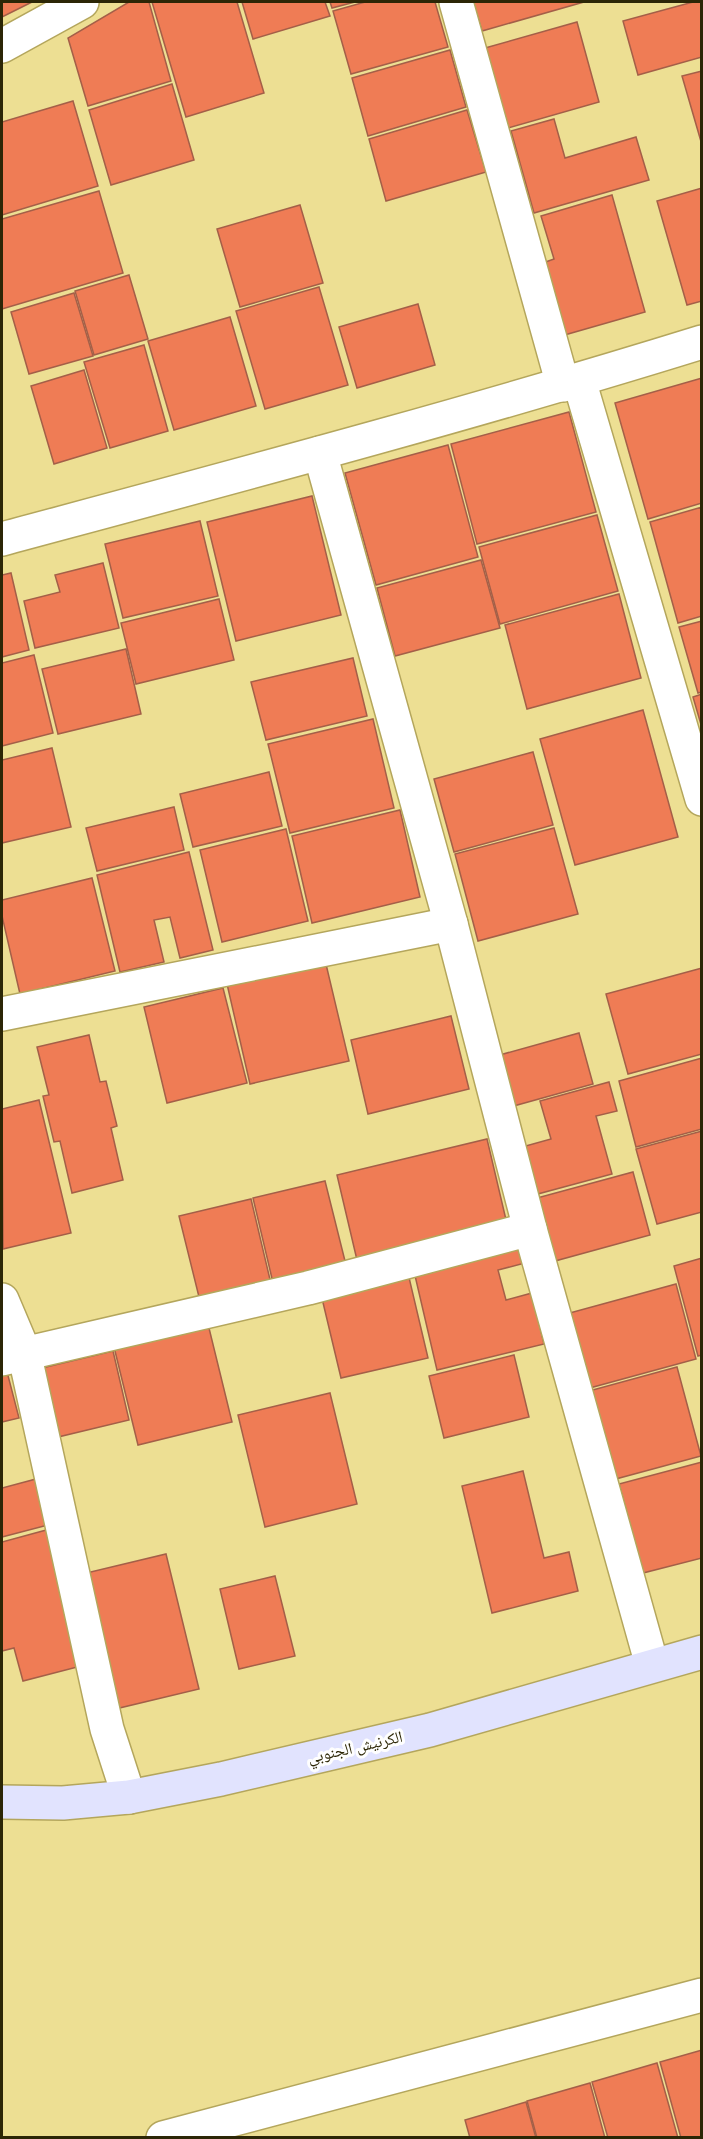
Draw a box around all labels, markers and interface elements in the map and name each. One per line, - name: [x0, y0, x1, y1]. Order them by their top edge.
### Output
- street label: الكرنيش الجنوبي: [306, 1727, 405, 1770]

